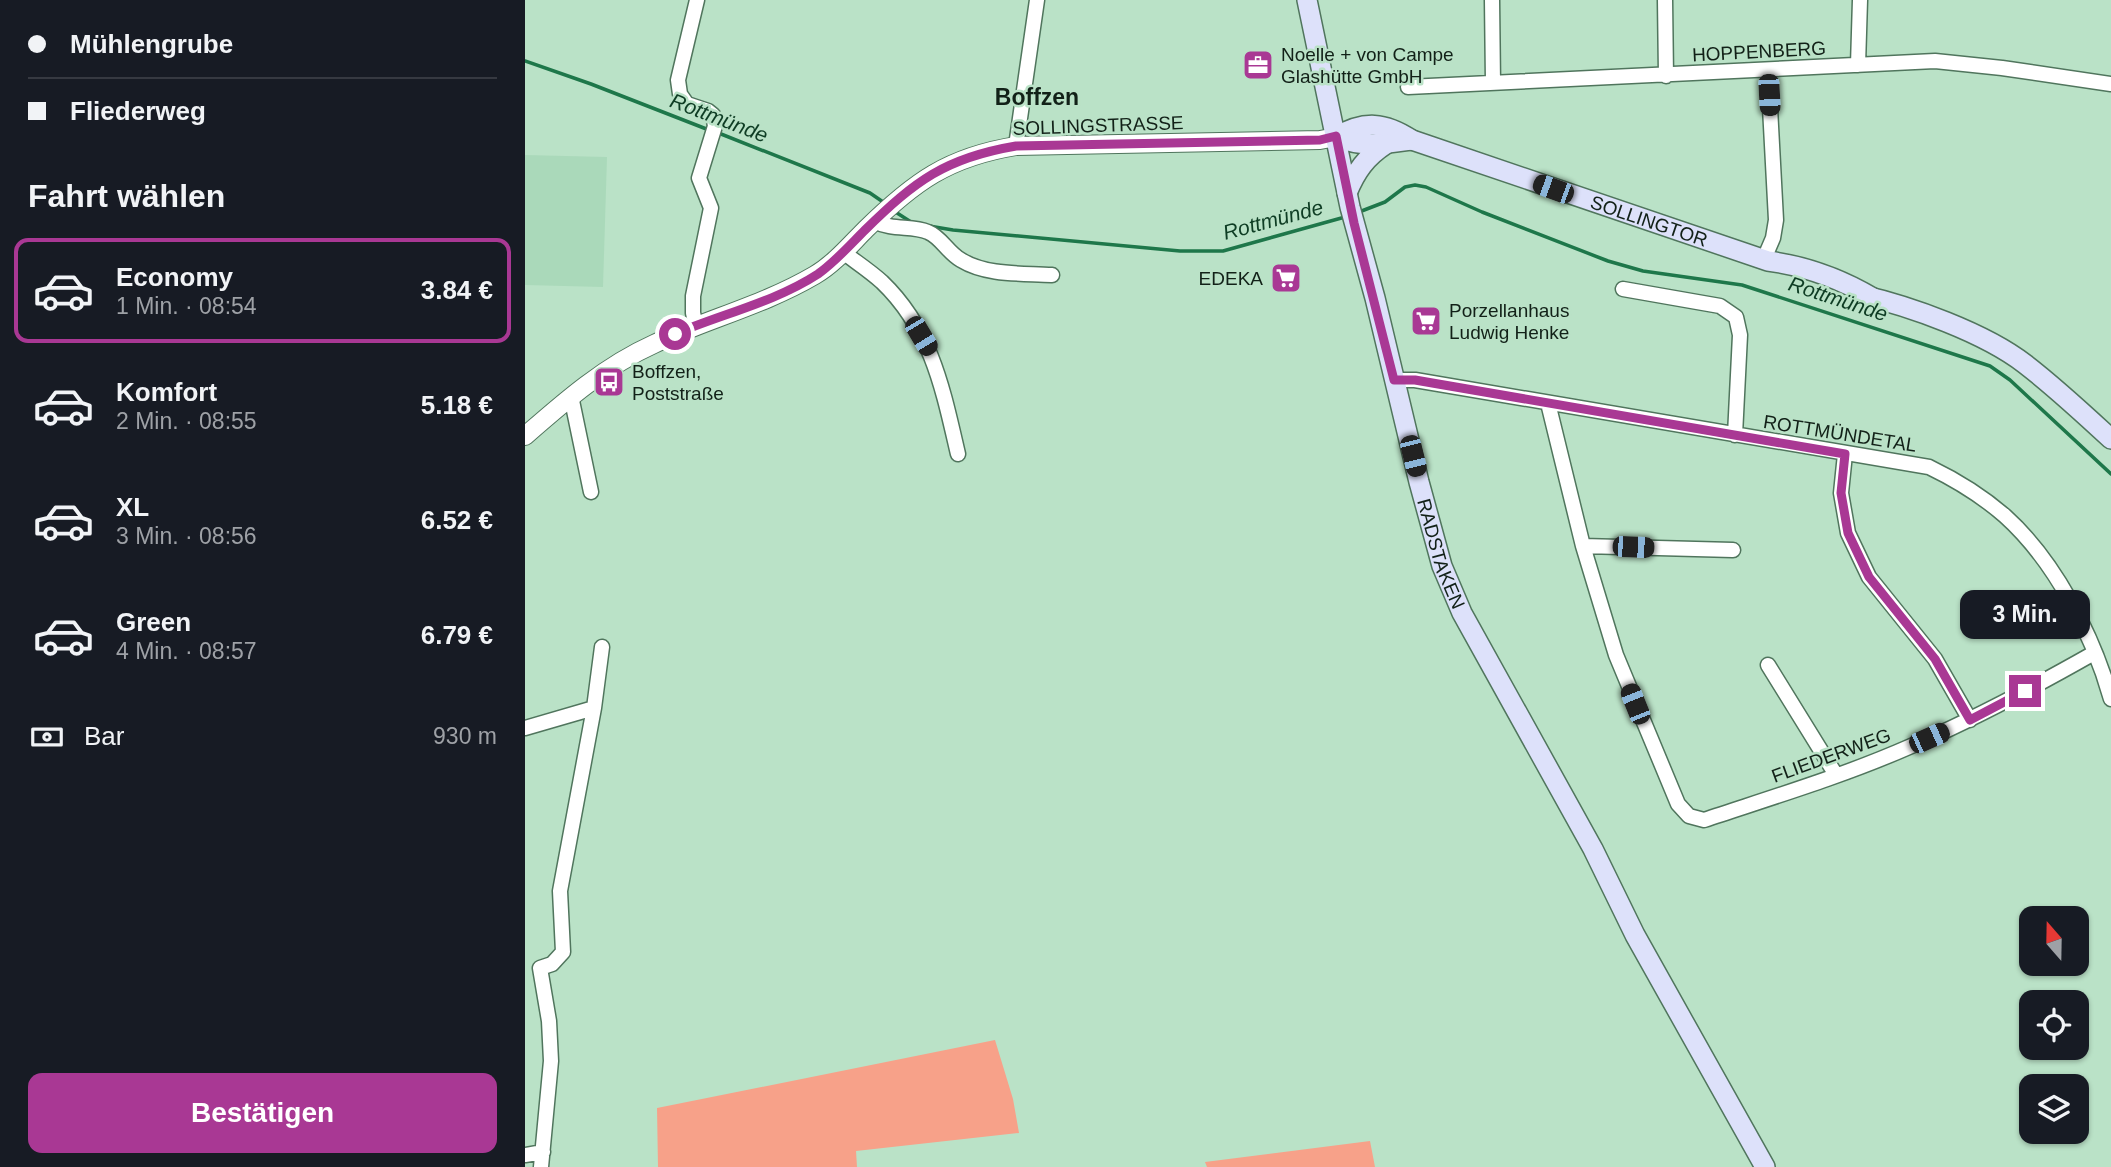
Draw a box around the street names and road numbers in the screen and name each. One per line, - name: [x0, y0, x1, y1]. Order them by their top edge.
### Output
- street label: HOPPENBERG: [1692, 38, 1827, 65]
- street label: SOLLINGSTRASSE: [1012, 112, 1184, 139]
- street label: SOLLINGTOR: [1588, 191, 1710, 251]
- street label: ROTTMÜNDETAL: [1762, 411, 1918, 456]
- street label: RADSTAKEN: [1413, 496, 1469, 612]
- street label: FLIEDERWEG: [1769, 724, 1894, 787]

